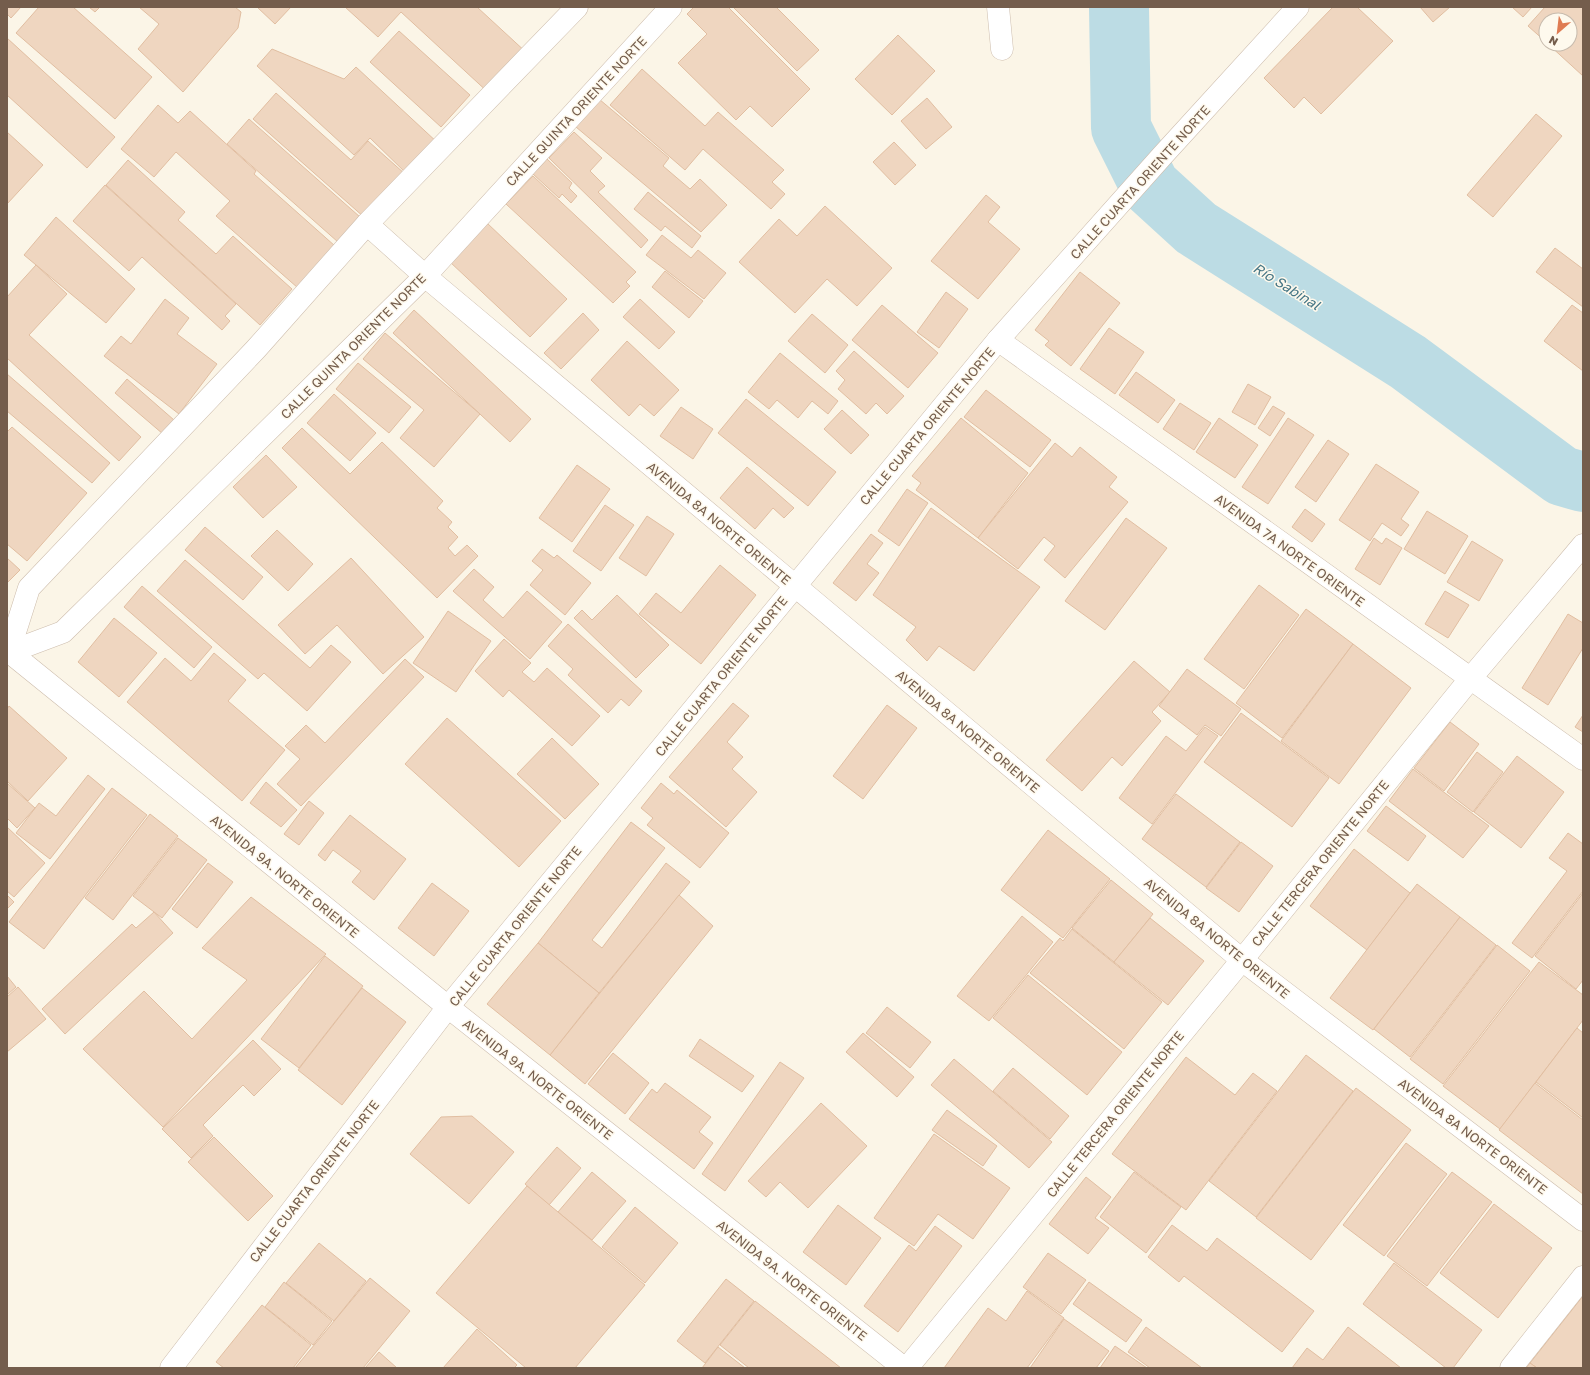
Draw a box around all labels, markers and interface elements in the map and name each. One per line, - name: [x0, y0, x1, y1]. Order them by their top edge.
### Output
- north arrow: [1538, 12, 1578, 52]
- street label: CALLE QUINTA ORIENTE NORTE: [502, 33, 650, 189]
- text: N: [1546, 34, 1560, 49]
- street label: CALLE CUARTA ORIENTE NORTE: [1067, 102, 1213, 262]
- water label: Río Sabinal: [1251, 259, 1324, 313]
- street label: CALLE QUINTA ORIENTE NORTE: [277, 270, 429, 422]
- street label: CALLE CUARTA ORIENTE NORTE: [856, 344, 998, 508]
- street label: AVENIDA 8A NORTE ORIENTE: [644, 458, 794, 588]
- street label: AVENIDA 7A NORTE ORIENTE: [1212, 490, 1368, 610]
- street label: CALLE CUARTA ORIENTE NORTE: [651, 593, 791, 759]
- street label: AVENIDA 8A NORTE ORIENTE: [893, 666, 1043, 796]
- street label: CALLE TERCERA ORIENTE NORTE: [1248, 777, 1392, 949]
- street label: AVENIDA 9A. NORTE ORIENTE: [207, 811, 363, 941]
- street label: CALLE CUARTA ORIENTE NORTE: [445, 843, 585, 1009]
- street label: AVENIDA 8A NORTE ORIENTE: [1141, 874, 1293, 1002]
- street label: AVENIDA 9A. NORTE ORIENTE: [460, 1015, 616, 1143]
- street label: CALLE TERCERA ORIENTE NORTE: [1043, 1028, 1187, 1200]
- street label: AVENIDA 8A NORTE ORIENTE: [1395, 1075, 1551, 1197]
- street label: CALLE CUARTA ORIENTE NORTE: [246, 1097, 382, 1265]
- street label: AVENIDA 9A. NORTE ORIENTE: [714, 1216, 870, 1344]

